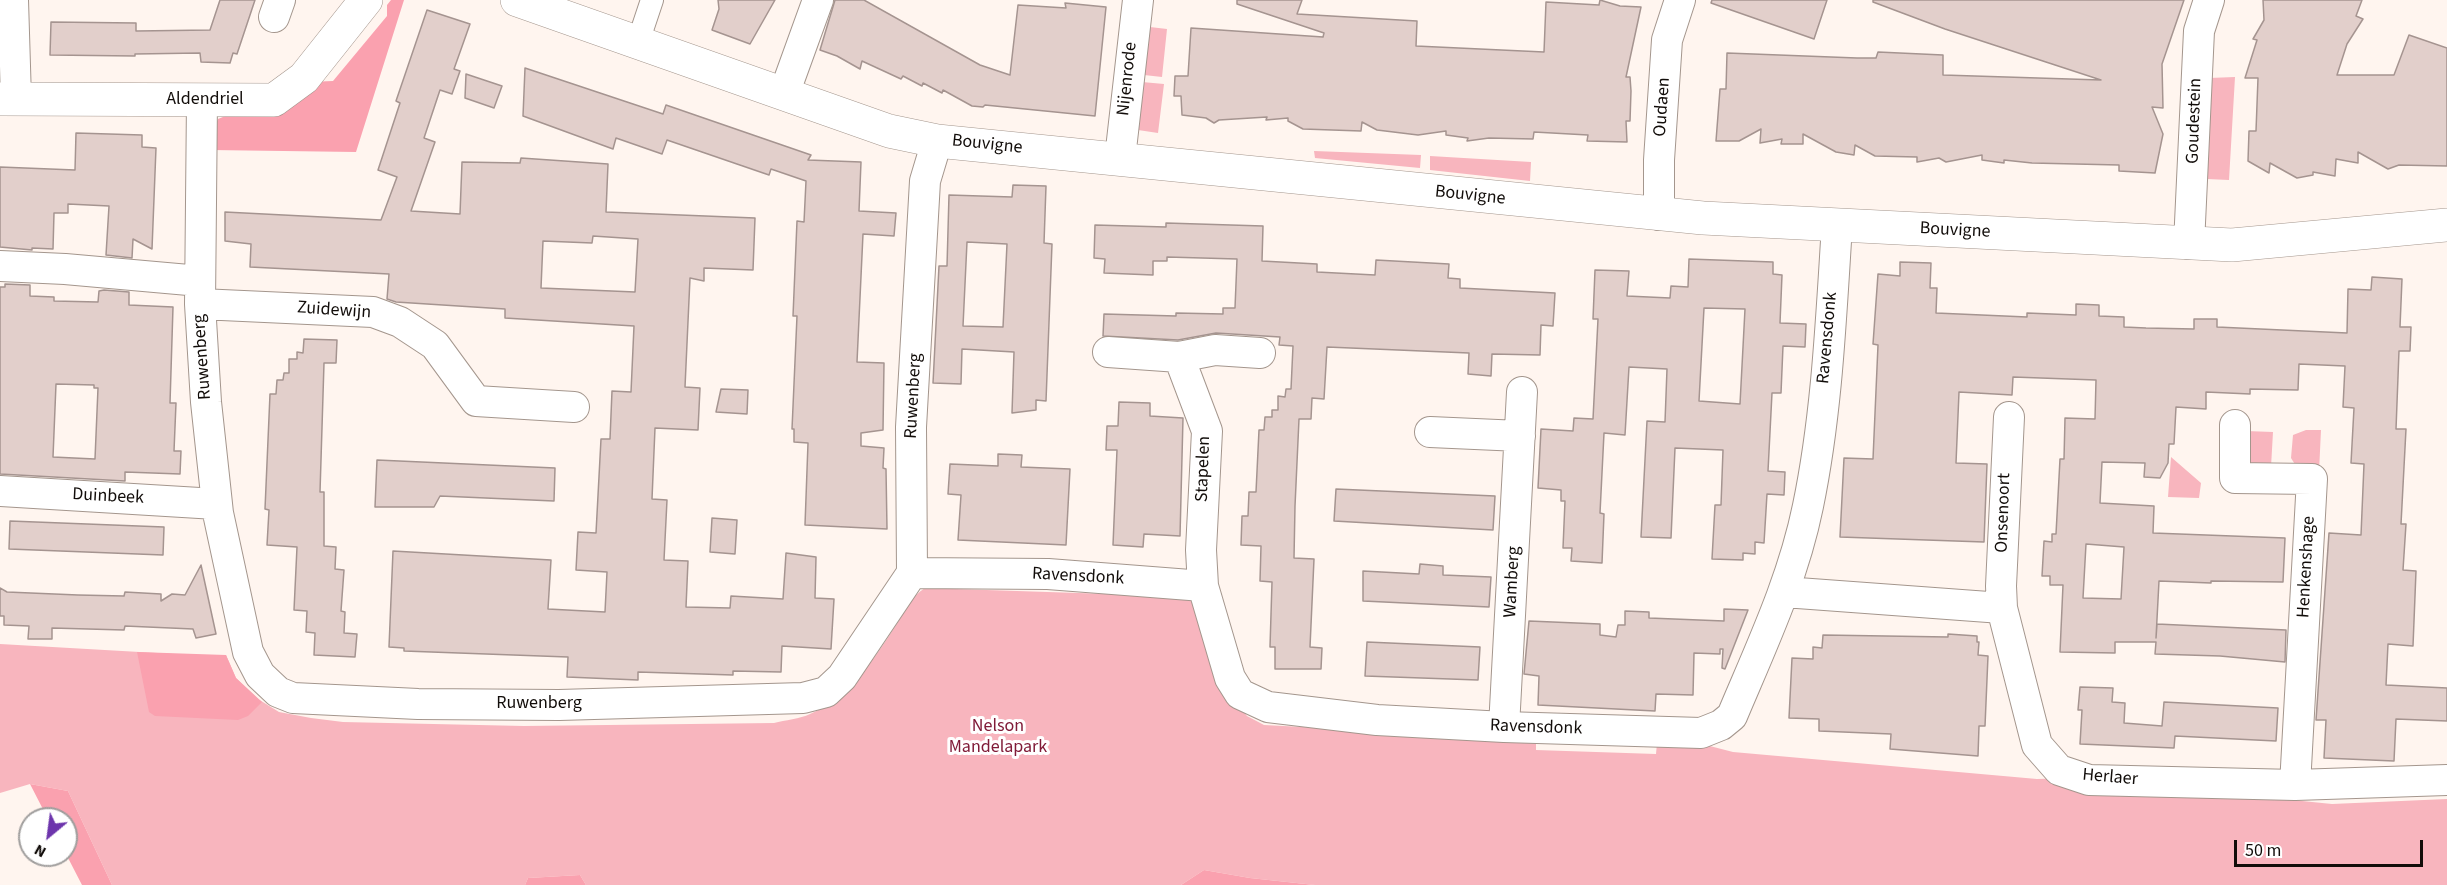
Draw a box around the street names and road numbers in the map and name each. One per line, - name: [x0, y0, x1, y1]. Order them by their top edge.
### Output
- street label: Nijenrode: [1113, 41, 1143, 117]
- street label: Oudaen: [1650, 77, 1676, 137]
- street label: Goudestein: [2183, 78, 2207, 164]
- street label: Aldendriel: [166, 89, 244, 111]
- street label: Bouvigne: [951, 131, 1023, 159]
- street label: Bouvigne: [1434, 182, 1506, 210]
- street label: Bouvigne: [1919, 218, 1991, 244]
- street label: Ravensdonk: [1813, 291, 1843, 385]
- street label: Zuidewijn: [296, 298, 372, 324]
- street label: Ruwenberg: [189, 313, 217, 401]
- street label: Ruwenberg: [901, 353, 927, 439]
- street label: Stapelen: [1192, 436, 1216, 502]
- street label: Onsenoort: [1992, 473, 2016, 553]
- street label: Duinbeek: [72, 484, 144, 510]
- street label: Henkenshage: [2294, 515, 2320, 619]
- street label: Wamberg: [1500, 546, 1526, 618]
- street label: Ravensdonk: [1031, 564, 1125, 590]
- street label: Ruwenberg: [496, 693, 582, 715]
- street label: Ravensdonk: [1489, 716, 1583, 740]
- street label: Herlaer: [2081, 765, 2139, 791]

